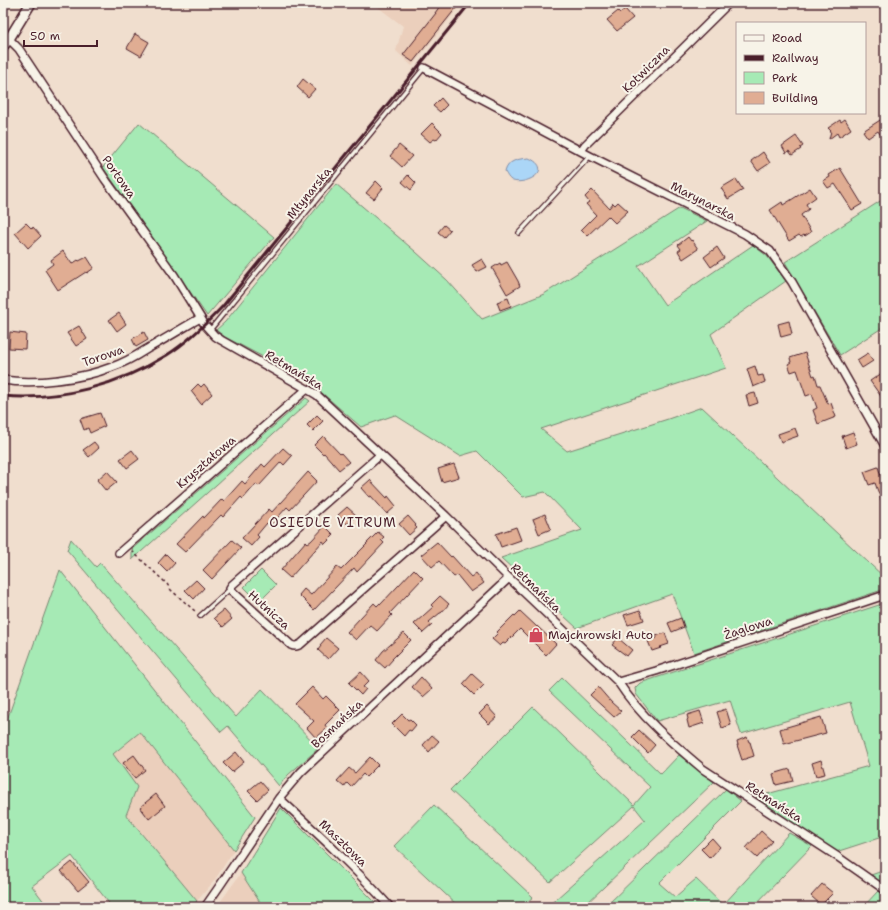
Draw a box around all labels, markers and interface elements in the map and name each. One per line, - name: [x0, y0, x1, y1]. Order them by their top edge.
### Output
- scale bar: [24, 22, 97, 48]
- legend: [736, 22, 866, 114]
- text: 50 m: [30, 28, 60, 44]
- text: Road: [772, 30, 803, 46]
- street label: Kotwiczna: [619, 41, 674, 96]
- text: Railway: [772, 50, 819, 66]
- text: Park: [772, 70, 798, 86]
- text: Building: [772, 90, 818, 106]
- street label: Portowa: [98, 152, 140, 202]
- street label: Młynarska: [283, 163, 335, 222]
- street label: Marynarska: [668, 178, 738, 224]
- street label: Torowa: [80, 341, 126, 371]
- street label: Retmańska: [262, 347, 326, 394]
- street label: Kryształowa: [173, 432, 239, 492]
- district label: OSIEDLE VITRUM: [269, 514, 397, 531]
- street label: Retmańska: [507, 560, 565, 617]
- street label: Hutnicza: [245, 587, 294, 633]
- street label: Żaglowa: [722, 613, 775, 643]
- shop icon: Majchrowski Auto: [527, 626, 545, 644]
- place label: Majchrowski Auto: [548, 627, 653, 643]
- street label: Bosmańska: [308, 696, 366, 752]
- street label: Retmańska: [743, 778, 806, 827]
- street label: Masztowa: [315, 816, 371, 870]

